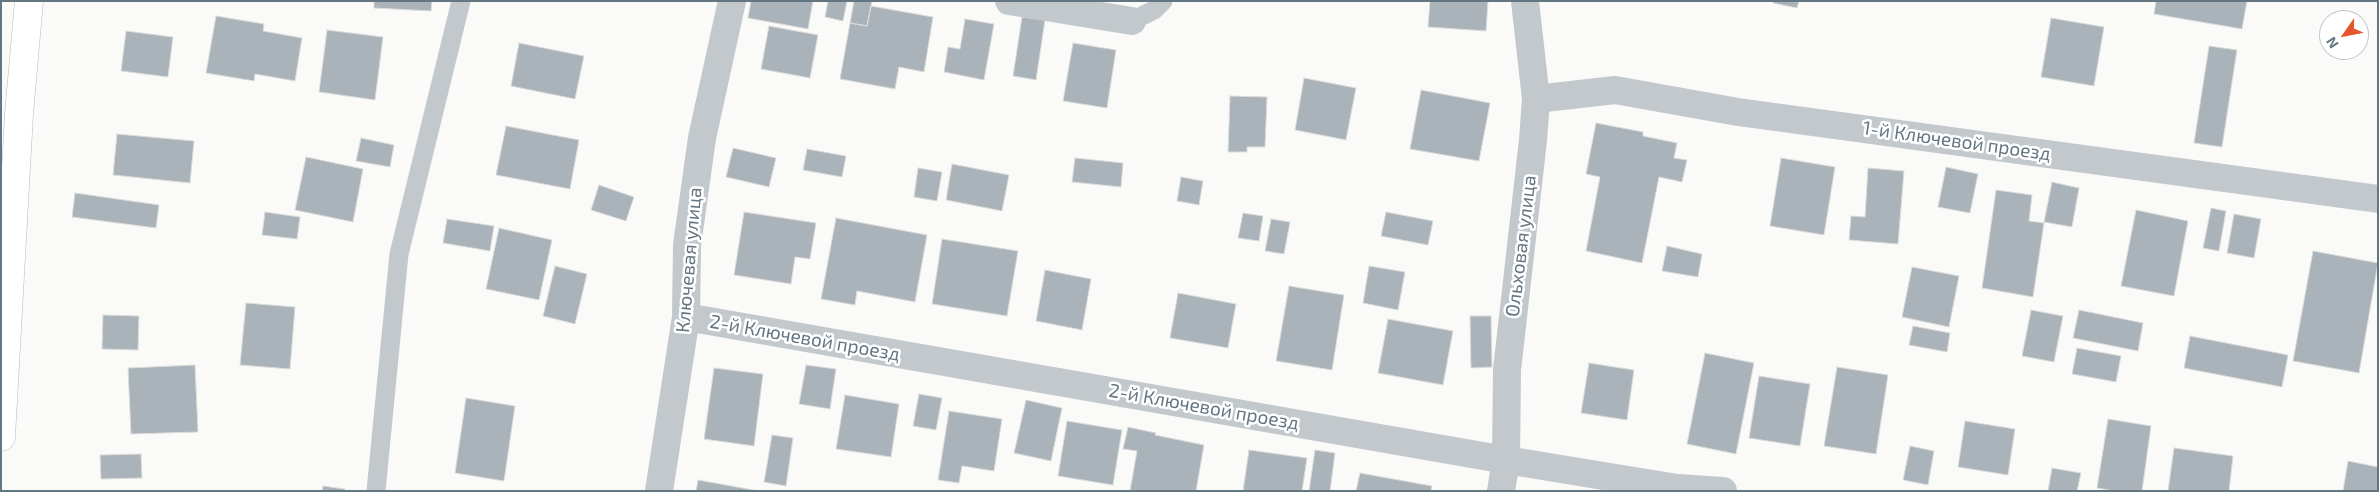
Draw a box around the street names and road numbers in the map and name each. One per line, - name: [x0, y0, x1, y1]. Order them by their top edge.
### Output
- street label: 1-й Ключевой проезд: [1862, 117, 2052, 165]
- street label: Ольховая улица: [1501, 174, 1541, 318]
- street label: Ключевая улица: [671, 186, 707, 334]
- street label: 2-й Ключевой проезд: [708, 310, 902, 366]
- street label: 2-й Ключевой проезд: [1107, 379, 1301, 435]

